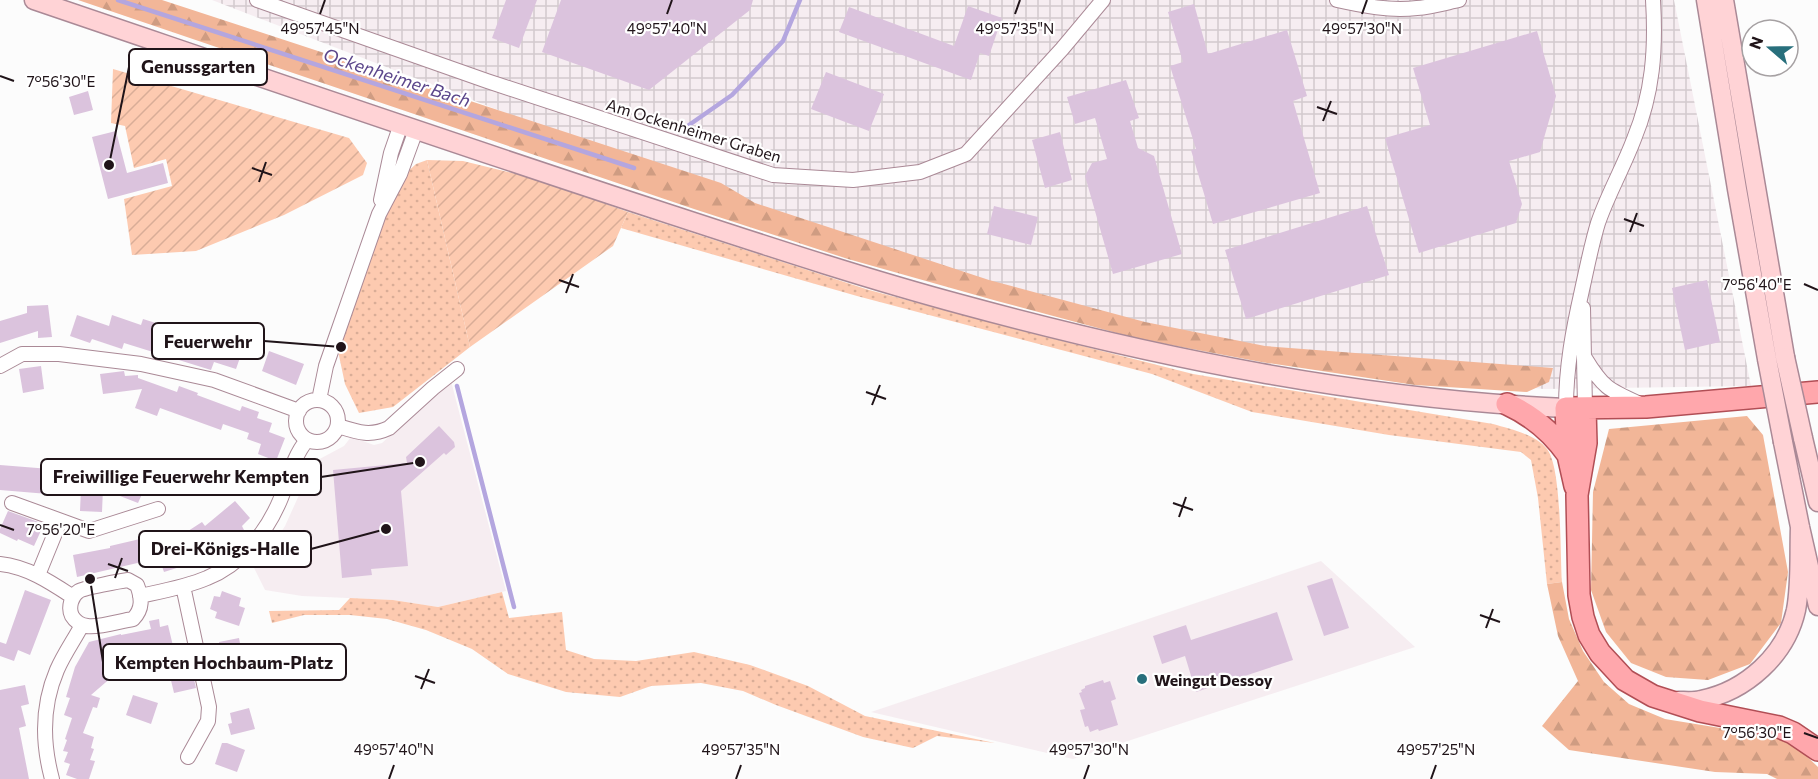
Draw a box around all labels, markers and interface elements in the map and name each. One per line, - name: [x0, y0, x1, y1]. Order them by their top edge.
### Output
- north arrow: [1740, 18, 1800, 78]
- text: 49°57'45"N: [280, 19, 360, 37]
- text: 49°57'40"N: [627, 19, 707, 37]
- text: 49°57'35"N: [976, 19, 1054, 37]
- text: 49°57'30"N: [1322, 19, 1402, 37]
- text: N: [1744, 34, 1766, 52]
- water label: Ockenheimer Bach: [321, 43, 473, 111]
- callout: Genussgarten: [129, 49, 267, 85]
- text: Genussgarten: [141, 55, 255, 77]
- text: 7°56'30"E: [27, 72, 95, 90]
- street label: Am Ockenheimer Graben: [604, 94, 784, 166]
- text: 7°56'40"E: [1722, 275, 1792, 293]
- callout: Feuerwehr: [152, 323, 264, 359]
- text: Feuerwehr: [164, 330, 253, 352]
- callout: Freiwillige Feuerwehr Kempten: [41, 459, 321, 495]
- text: Freiwillige Feuerwehr Kempten: [53, 465, 309, 487]
- text: 7°56'20"E: [27, 520, 95, 538]
- callout: Drei-Königs-Halle: [139, 531, 311, 567]
- text: Drei-Königs-Halle: [151, 537, 299, 559]
- callout: Kempten Hochbaum-Platz: [103, 644, 346, 680]
- text: Kempten Hochbaum-Platz: [115, 651, 333, 673]
- place label: Weingut Dessoy: [1154, 670, 1273, 689]
- marker: Weingut Dessoy: [1135, 672, 1149, 686]
- text: 7°56'30"E: [1723, 723, 1791, 741]
- text: 49°57'40"N: [354, 740, 434, 758]
- text: 49°57'35"N: [702, 740, 780, 758]
- text: 49°57'30"N: [1049, 740, 1129, 758]
- text: 49°57'25"N: [1397, 740, 1475, 758]

